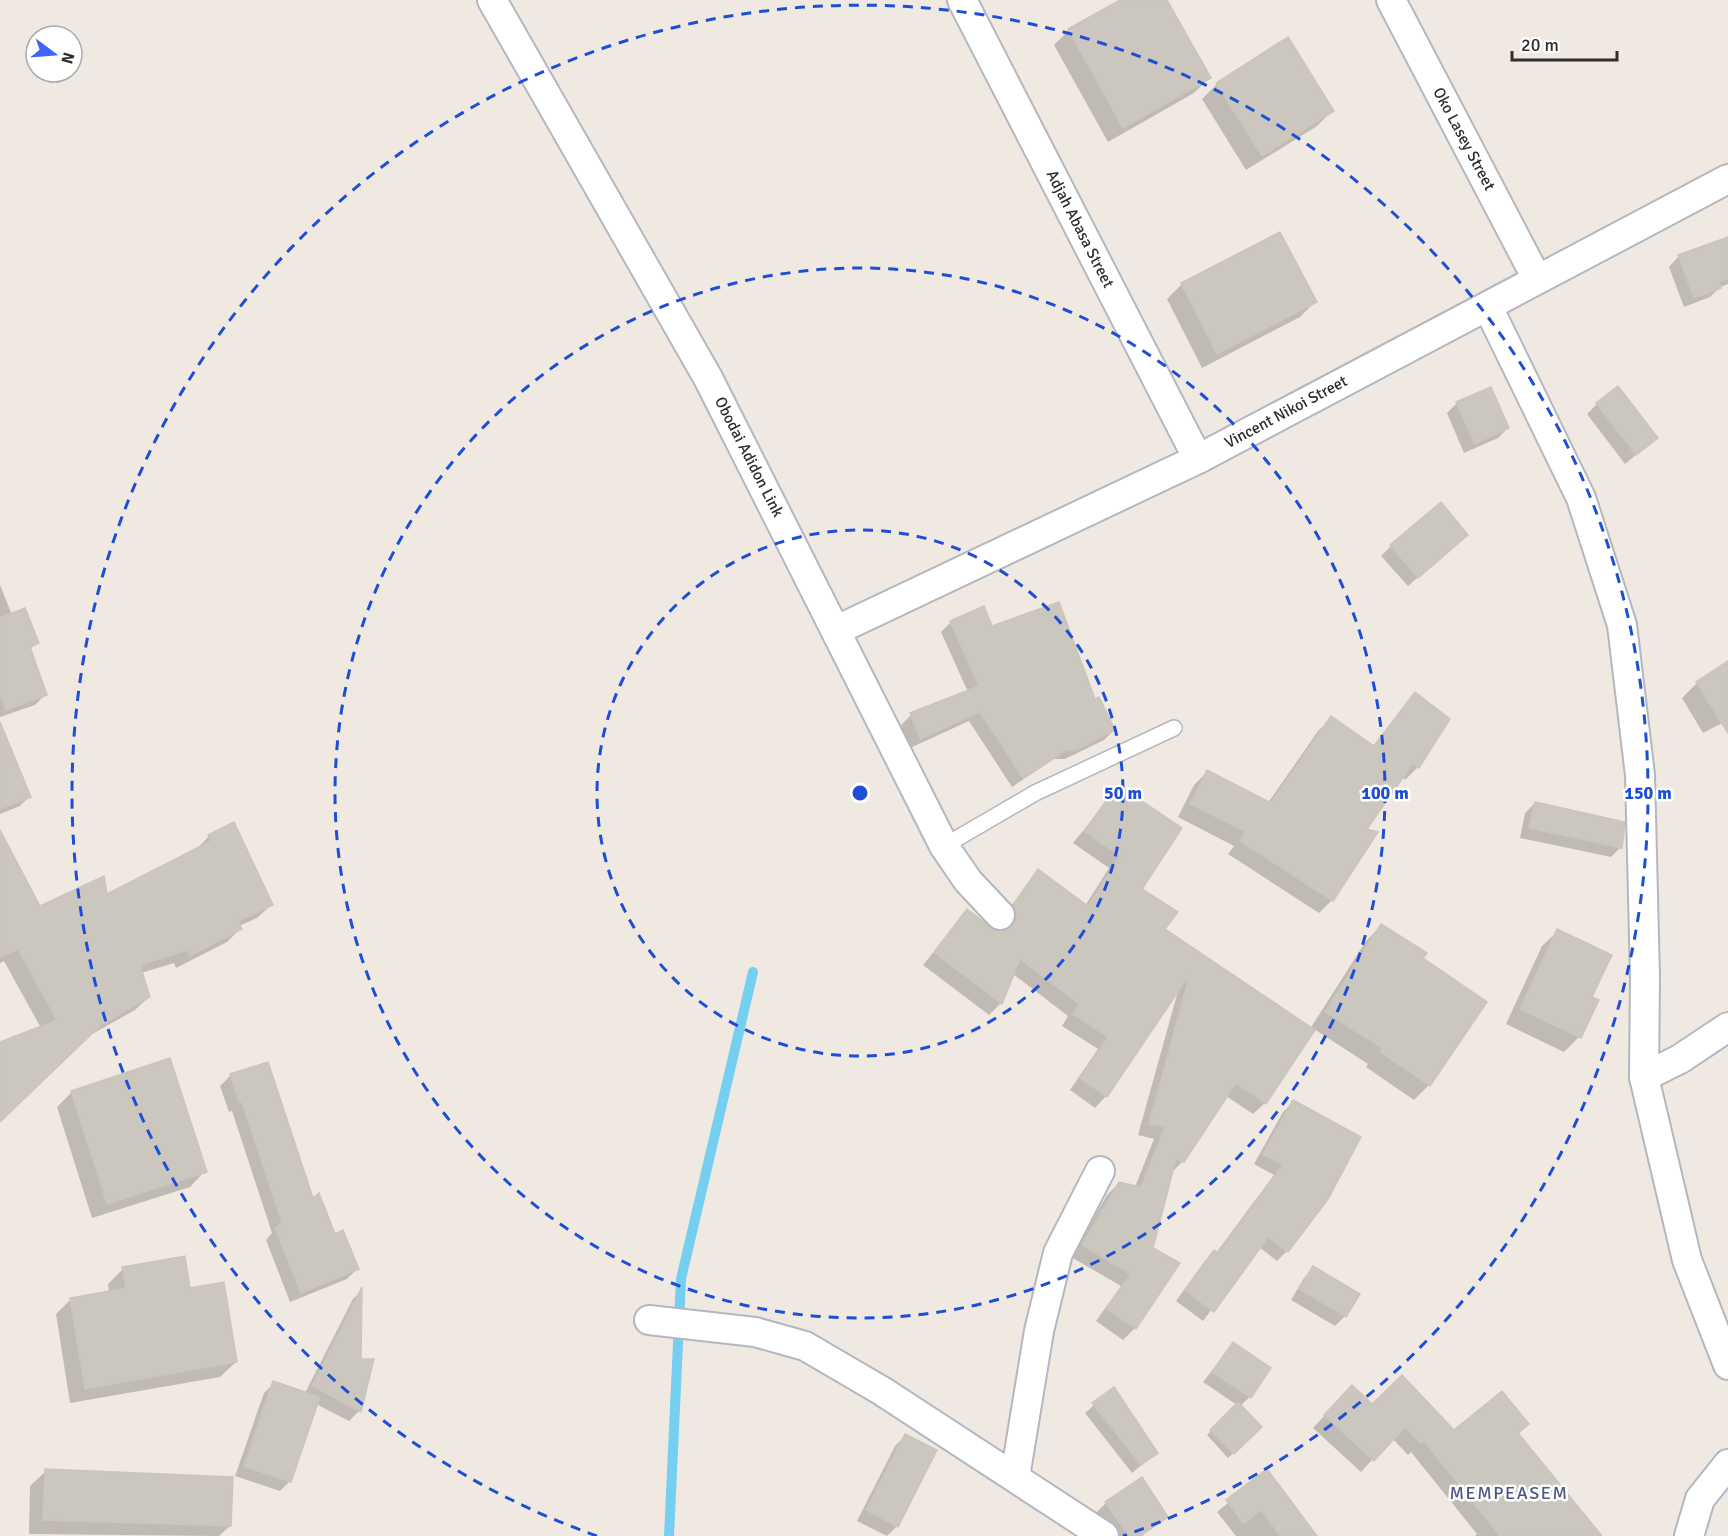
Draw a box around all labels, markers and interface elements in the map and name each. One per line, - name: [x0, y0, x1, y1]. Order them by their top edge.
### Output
- north arrow: [24, 24, 84, 84]
- scale bar: [1512, 24, 1617, 62]
- text: 20 m: [1521, 34, 1559, 56]
- text: N: [56, 50, 79, 66]
- street label: Oko Lasey Street: [1428, 84, 1500, 194]
- street label: Adjah Abasa Street: [1042, 167, 1118, 292]
- street label: Vincent Nikoi Street: [1221, 371, 1351, 453]
- street label: Obodai Adidon Link: [710, 393, 788, 521]
- text: 50 m: [1104, 782, 1142, 804]
- text: 100 m: [1361, 782, 1409, 804]
- text: 150 m: [1624, 782, 1672, 804]
- centre of rings: [850, 783, 870, 803]
- district label: MEMPEASEM: [1450, 1482, 1568, 1504]

